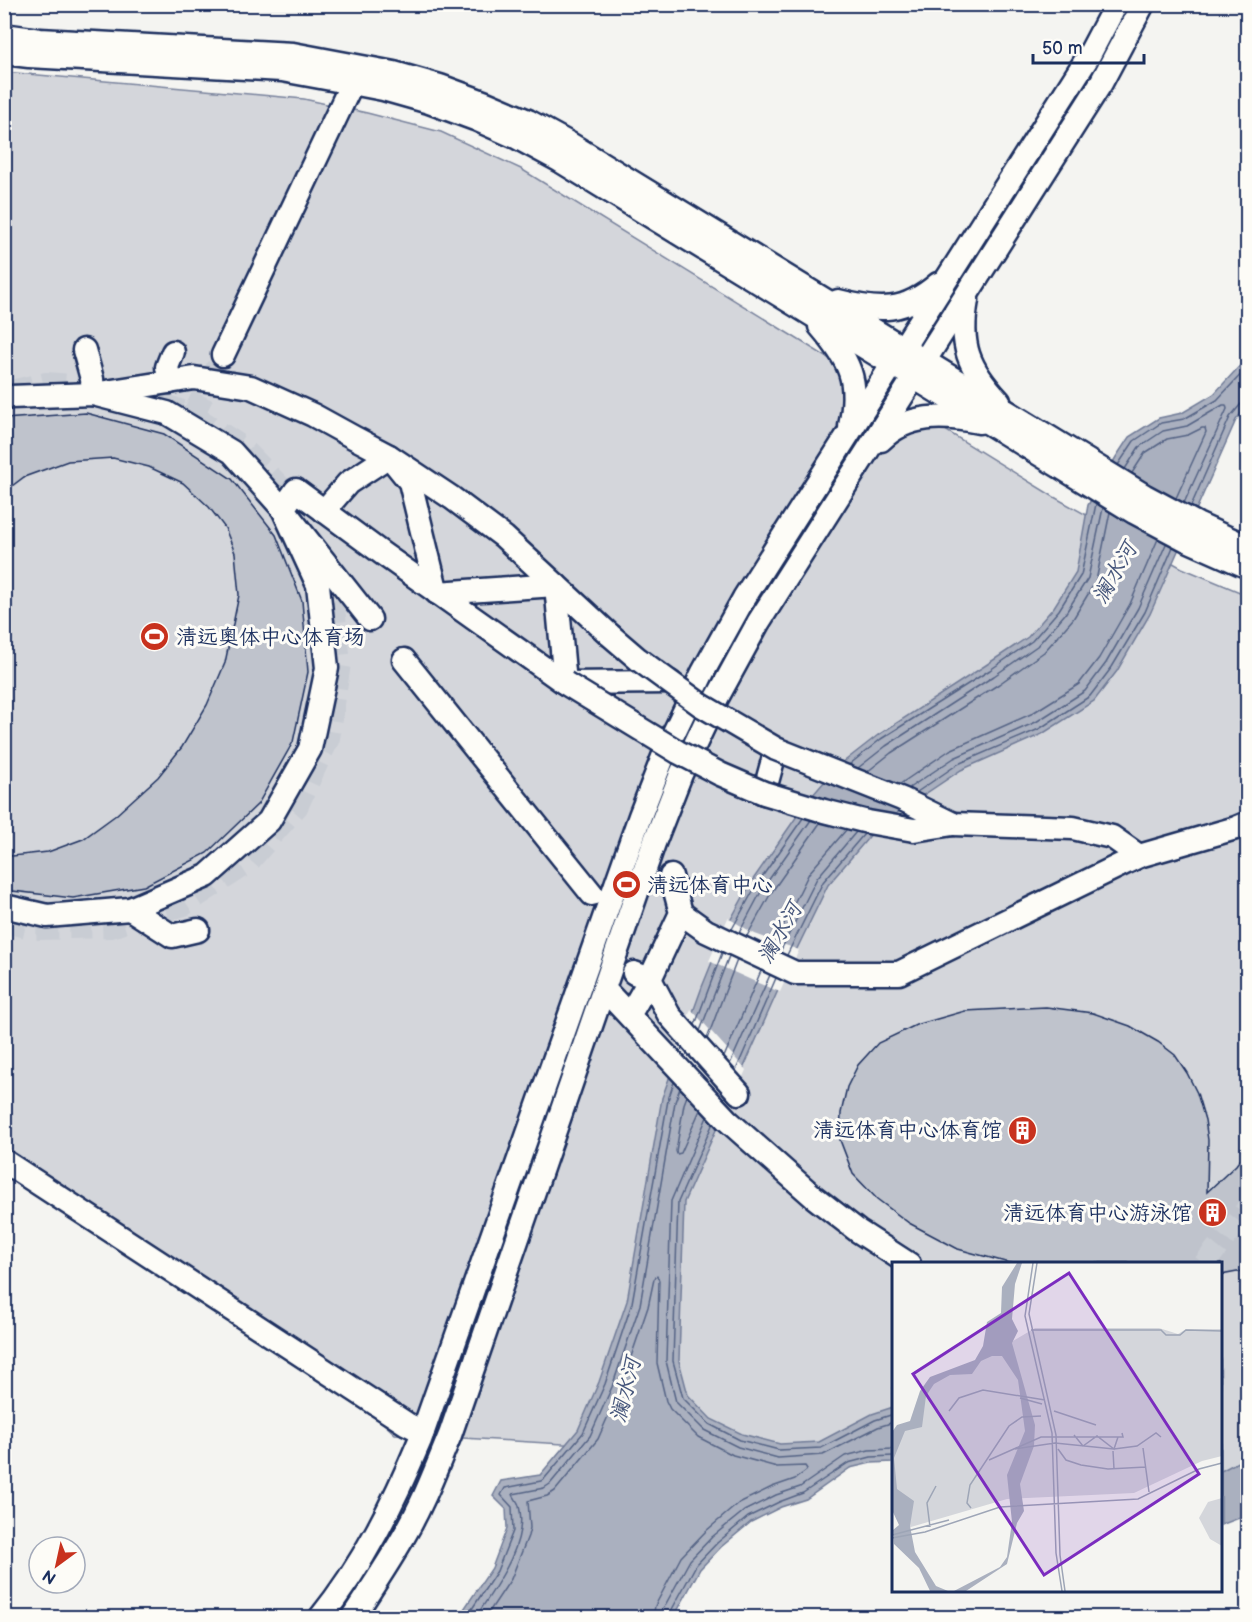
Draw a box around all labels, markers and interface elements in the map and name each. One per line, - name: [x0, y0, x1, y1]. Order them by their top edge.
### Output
- scale bar: [1033, 27, 1144, 65]
- text: 50 m: [1042, 38, 1083, 59]
- water label: 澜水河: [1087, 535, 1145, 608]
- sports icon: 清远奥体中心体育场: [139, 621, 171, 653]
- place label: 清远奥体中心体育场: [176, 625, 365, 650]
- sports icon: 清远体育中心: [610, 869, 642, 901]
- place label: 清远体育中心: [647, 873, 773, 898]
- water label: 澜水河: [752, 895, 810, 968]
- building icon: 清远体育中心体育馆: [1007, 1114, 1039, 1146]
- place label: 清远体育中心体育馆: [813, 1118, 1002, 1143]
- building icon: 清远体育中心游泳馆: [1197, 1197, 1229, 1229]
- place label: 清远体育中心游泳馆: [1003, 1201, 1192, 1226]
- inset map: [892, 1262, 1222, 1592]
- water label: 澜水河: [605, 1352, 648, 1425]
- north arrow: [27, 1535, 87, 1595]
- text: N: [39, 1565, 60, 1588]

